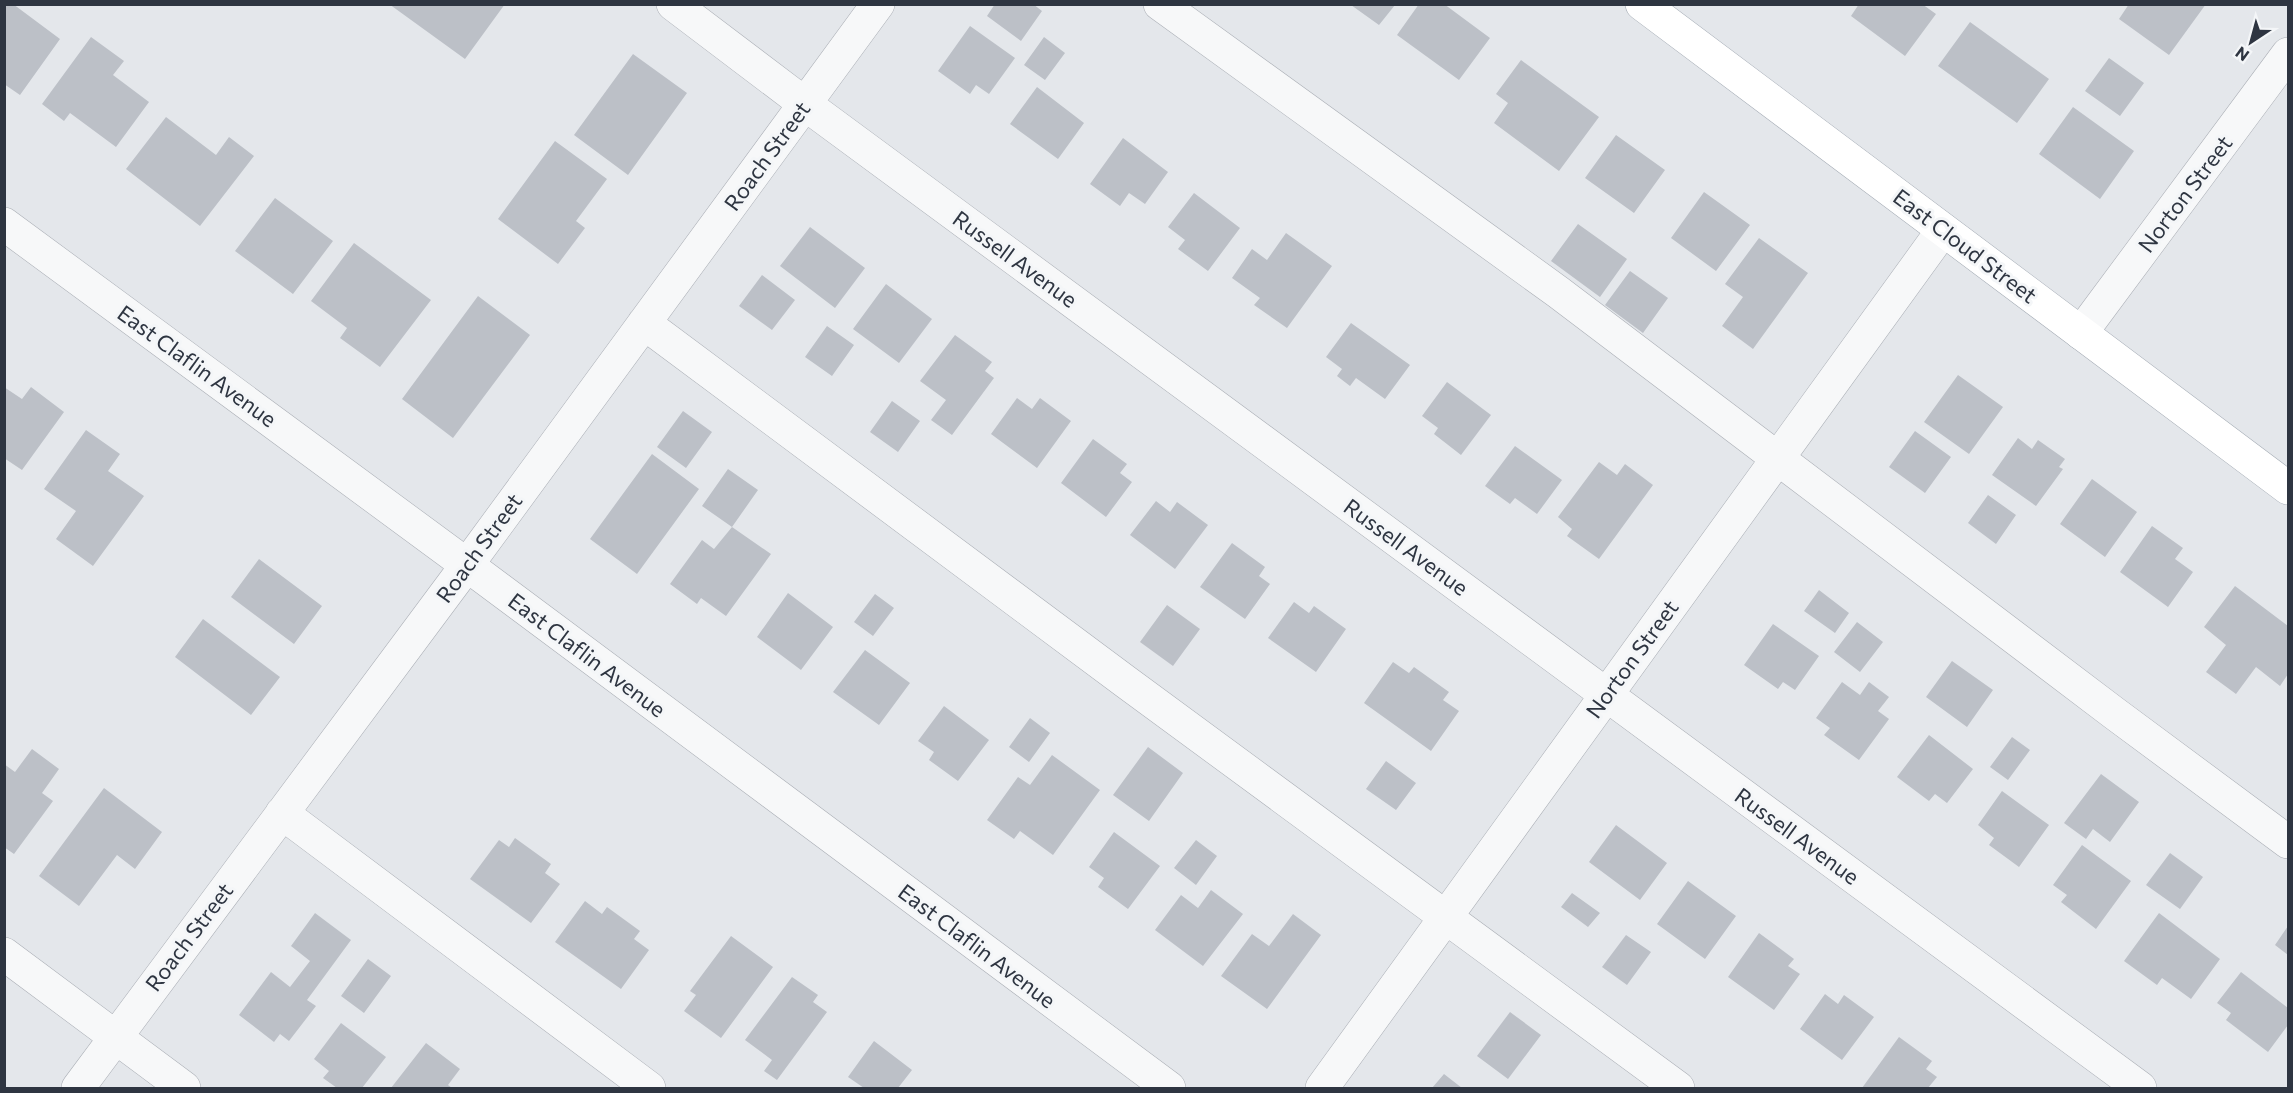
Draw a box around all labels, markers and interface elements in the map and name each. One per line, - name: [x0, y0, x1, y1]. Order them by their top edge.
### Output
- north arrow: [2221, 12, 2281, 72]
- text: N: [2231, 43, 2252, 66]
- street label: Roach Street: [718, 96, 815, 216]
- street label: Norton Street: [2132, 130, 2237, 258]
- street label: East Cloud Street: [1888, 183, 2042, 308]
- street label: Russell Avenue: [948, 204, 1083, 313]
- street label: East Claflin Avenue: [112, 299, 282, 432]
- street label: Roach Street: [430, 488, 527, 608]
- street label: Russell Avenue: [1339, 492, 1474, 601]
- street label: East Claflin Avenue: [503, 587, 671, 723]
- street label: Norton Street: [1580, 594, 1684, 723]
- street label: Russell Avenue: [1730, 781, 1865, 890]
- street label: Roach Street: [139, 877, 238, 996]
- street label: East Claflin Avenue: [893, 878, 1061, 1014]

